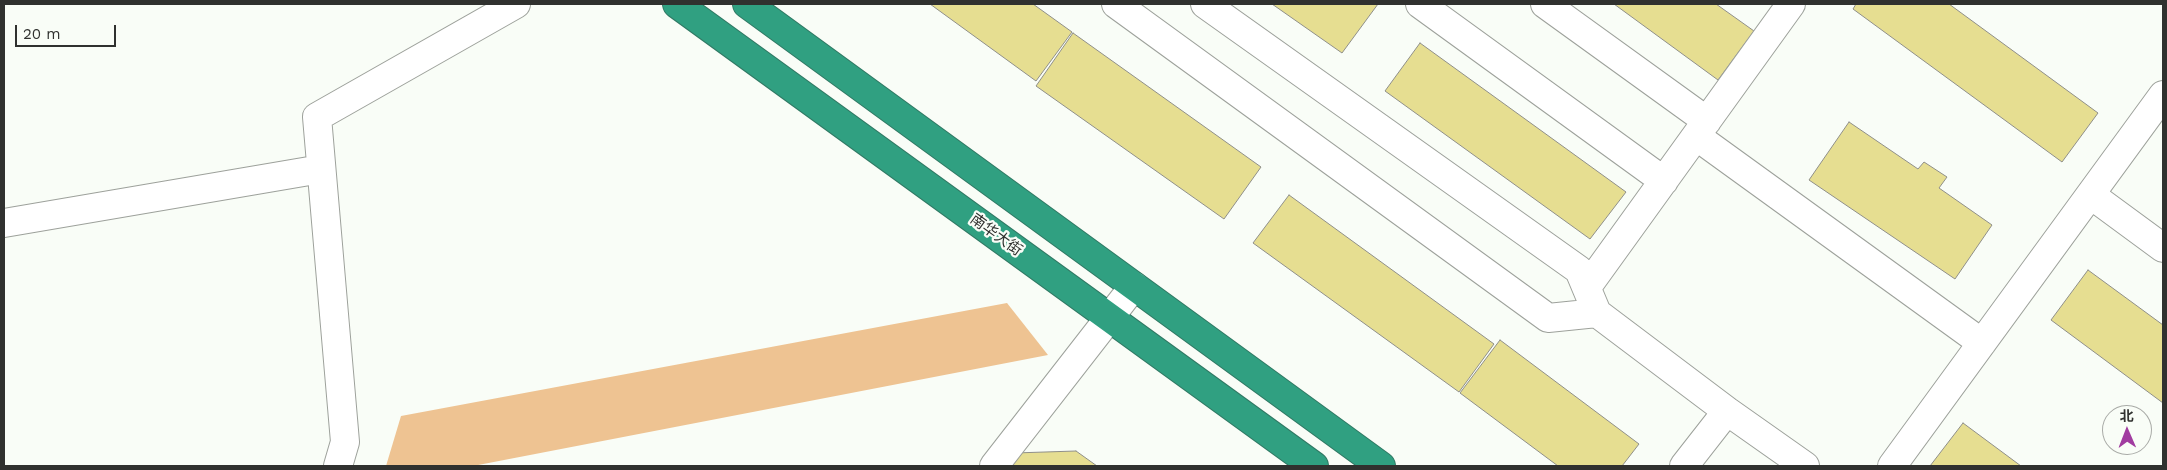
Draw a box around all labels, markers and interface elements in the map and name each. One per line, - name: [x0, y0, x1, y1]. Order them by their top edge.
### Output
- scale bar: [18, 15, 119, 47]
- text: 20 m: [23, 25, 61, 43]
- street label: 南华大街: [966, 210, 1026, 260]
- north arrow: [2102, 405, 2152, 455]
- text: 北: [2120, 408, 2134, 424]

